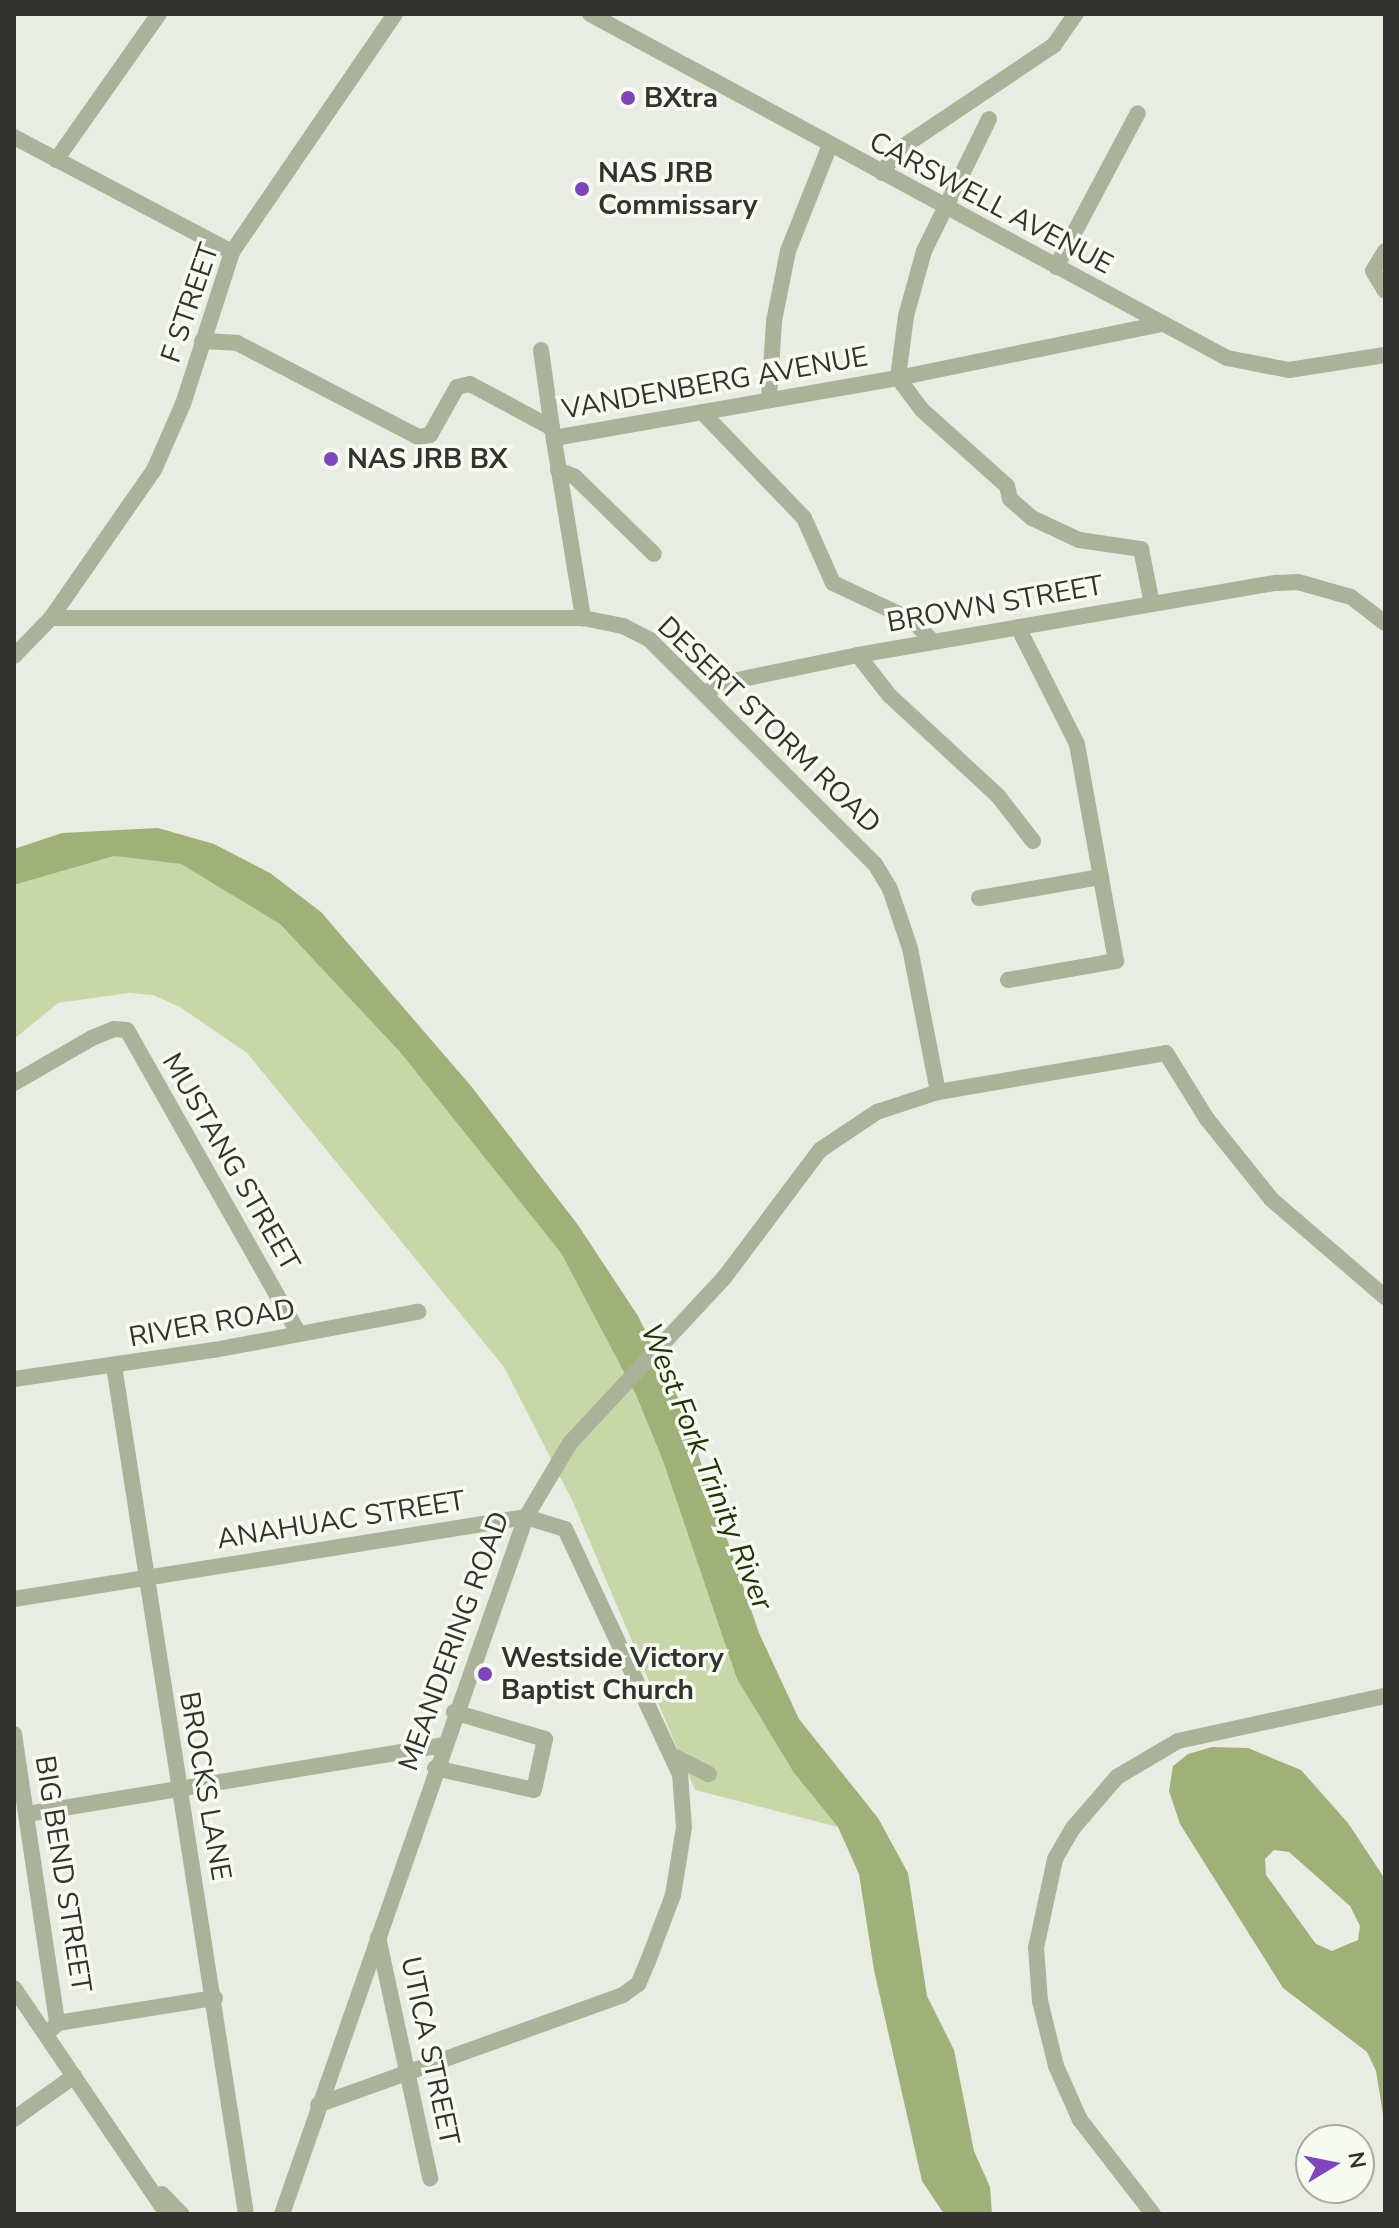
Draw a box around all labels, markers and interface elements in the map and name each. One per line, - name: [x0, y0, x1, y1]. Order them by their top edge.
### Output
- place label: BXtra: [644, 81, 718, 115]
- marker: BXtra: [619, 89, 637, 107]
- street label: CARSWELL AVENUE: [863, 125, 1119, 281]
- place label: NAS JRB Commissary: [598, 156, 758, 222]
- marker: NAS JRB Commissary: [573, 180, 591, 198]
- street label: F STREET: [154, 239, 226, 367]
- street label: VANDENBERG AVENUE: [559, 340, 871, 426]
- place label: NAS JRB BX: [347, 442, 508, 476]
- marker: NAS JRB BX: [322, 450, 340, 468]
- street label: BROWN STREET: [884, 568, 1106, 640]
- street label: DESERT STORM ROAD: [650, 610, 888, 840]
- street label: MUSTANG STREET: [155, 1047, 307, 1277]
- street label: RIVER ROAD: [126, 1292, 298, 1354]
- water label: West Fork Trinity River: [632, 1318, 780, 1616]
- street label: ANAHUAC STREET: [215, 1484, 467, 1556]
- street label: MEANDERING ROAD: [392, 1507, 516, 1775]
- place label: Westside Victory Baptist Church: [501, 1641, 724, 1707]
- marker: Westside Victory Baptist Church: [476, 1665, 494, 1683]
- street label: BROCKS LANE: [172, 1689, 238, 1883]
- street label: BIG BEND STREET: [28, 1753, 98, 1995]
- street label: UTICA STREET: [394, 1954, 466, 2148]
- north arrow: [1295, 2124, 1375, 2204]
- text: N: [1340, 2149, 1373, 2171]

